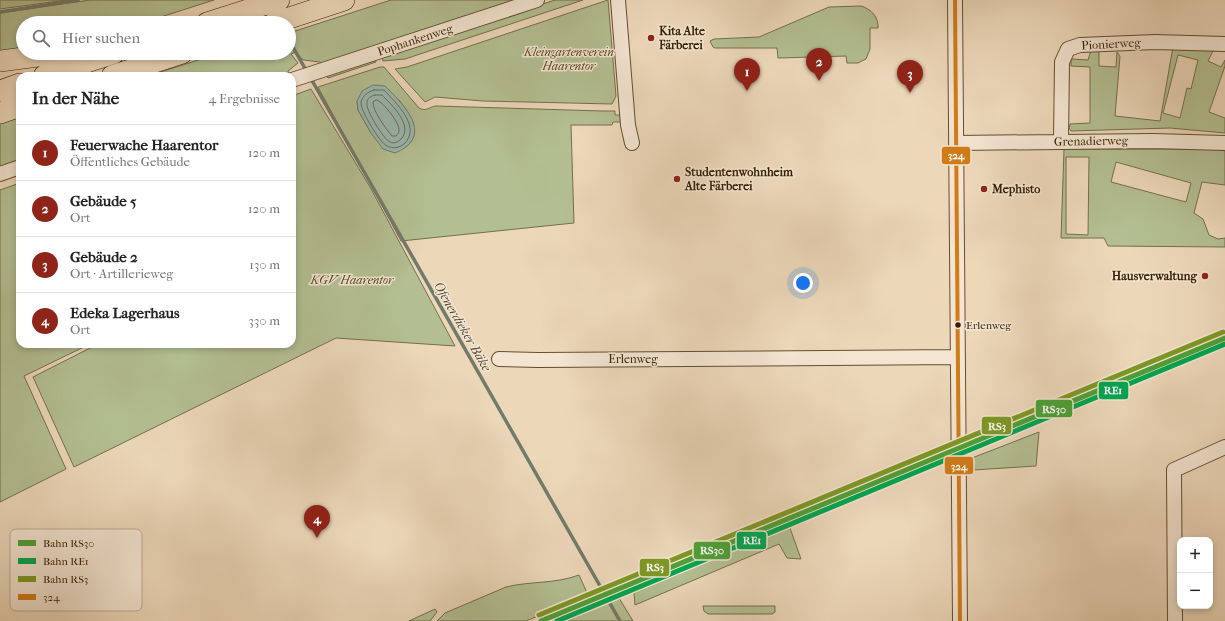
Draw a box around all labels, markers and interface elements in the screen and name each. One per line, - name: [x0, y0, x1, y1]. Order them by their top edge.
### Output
- search box: [16, 16, 296, 60]
- street label: Pophankenweg: [376, 21, 455, 59]
- place label: Kita Alte Färberei: [658, 24, 705, 52]
- icon: search: [30, 27, 52, 49]
- text: Hier suchen: [62, 29, 140, 47]
- marker: Kita Alte Färberei: [646, 33, 656, 43]
- street label: Pionierweg: [1081, 35, 1142, 53]
- park label: Kleingartenverein Haarentor: [523, 45, 614, 73]
- pin: 2: [806, 48, 832, 81]
- pin: 1: [734, 58, 760, 91]
- pin: 3: [897, 60, 923, 93]
- text: In der Nähe: [32, 88, 119, 108]
- text: 4 Ergebnisse: [209, 91, 280, 106]
- street label: Grenadierweg: [1054, 133, 1129, 149]
- text: Feuerwache Haarentor: [70, 136, 218, 154]
- text: 1: [43, 145, 47, 160]
- text: 120 m: [248, 145, 280, 160]
- line badge: 324: [941, 146, 971, 165]
- text: 324: [948, 149, 965, 162]
- text: Öffentliches Gebäude: [70, 154, 190, 169]
- place label: Studentenwohnheim Alte Färberei: [684, 165, 794, 193]
- marker: Studentenwohnheim Alte Färberei: [672, 174, 682, 184]
- place label: Mephisto: [991, 182, 1040, 197]
- marker: Mephisto: [979, 184, 989, 194]
- text: Gebäude 5: [70, 192, 137, 210]
- text: 2: [42, 201, 48, 216]
- text: 120 m: [248, 201, 280, 216]
- text: Ort: [70, 210, 91, 225]
- text: Gebäude 2: [70, 248, 138, 266]
- text: 3: [42, 257, 48, 272]
- text: 130 m: [249, 257, 280, 272]
- text: Ort · Artillerieweg: [70, 266, 173, 281]
- place label: Hausverwaltung: [1112, 269, 1198, 284]
- marker: Hausverwaltung: [1200, 271, 1210, 281]
- park label: KGV Haarentor: [310, 273, 395, 287]
- your location: [793, 273, 813, 293]
- water label: Ofenerdieker Bäke: [431, 279, 495, 374]
- text: Edeka Lagerhaus: [70, 304, 180, 322]
- text: 4: [41, 313, 49, 328]
- text: 330 m: [249, 313, 280, 328]
- place label: Erlenweg: [966, 319, 1011, 332]
- marker: Erlenweg: [953, 320, 963, 330]
- text: Ort: [70, 322, 91, 337]
- street label: Erlenweg: [608, 352, 658, 366]
- line badge: RE1: [1098, 381, 1129, 400]
- text: RE1: [1104, 384, 1122, 397]
- line badge: RS30: [1035, 399, 1073, 418]
- text: RS30: [1042, 403, 1066, 416]
- line badge: RS3: [981, 416, 1012, 435]
- text: RS3: [988, 420, 1007, 433]
- line badge: 324: [944, 456, 974, 475]
- text: 324: [951, 460, 968, 473]
- pin: 4: [304, 505, 330, 538]
- legend: [10, 529, 142, 611]
- line badge: RE1: [736, 531, 767, 550]
- text: RE1: [743, 534, 761, 547]
- text: Bahn RS30: [43, 537, 94, 550]
- map controls: [1177, 537, 1213, 609]
- button: +: [1177, 537, 1213, 573]
- line badge: RS30: [693, 541, 731, 560]
- text: RS30: [700, 544, 724, 557]
- text: Bahn RE1: [43, 555, 89, 568]
- line badge: RS3: [639, 558, 670, 577]
- text: RS3: [646, 561, 665, 574]
- text: Bahn RS3: [43, 573, 88, 586]
- button: −: [1177, 573, 1213, 609]
- text: 324: [43, 591, 60, 604]

